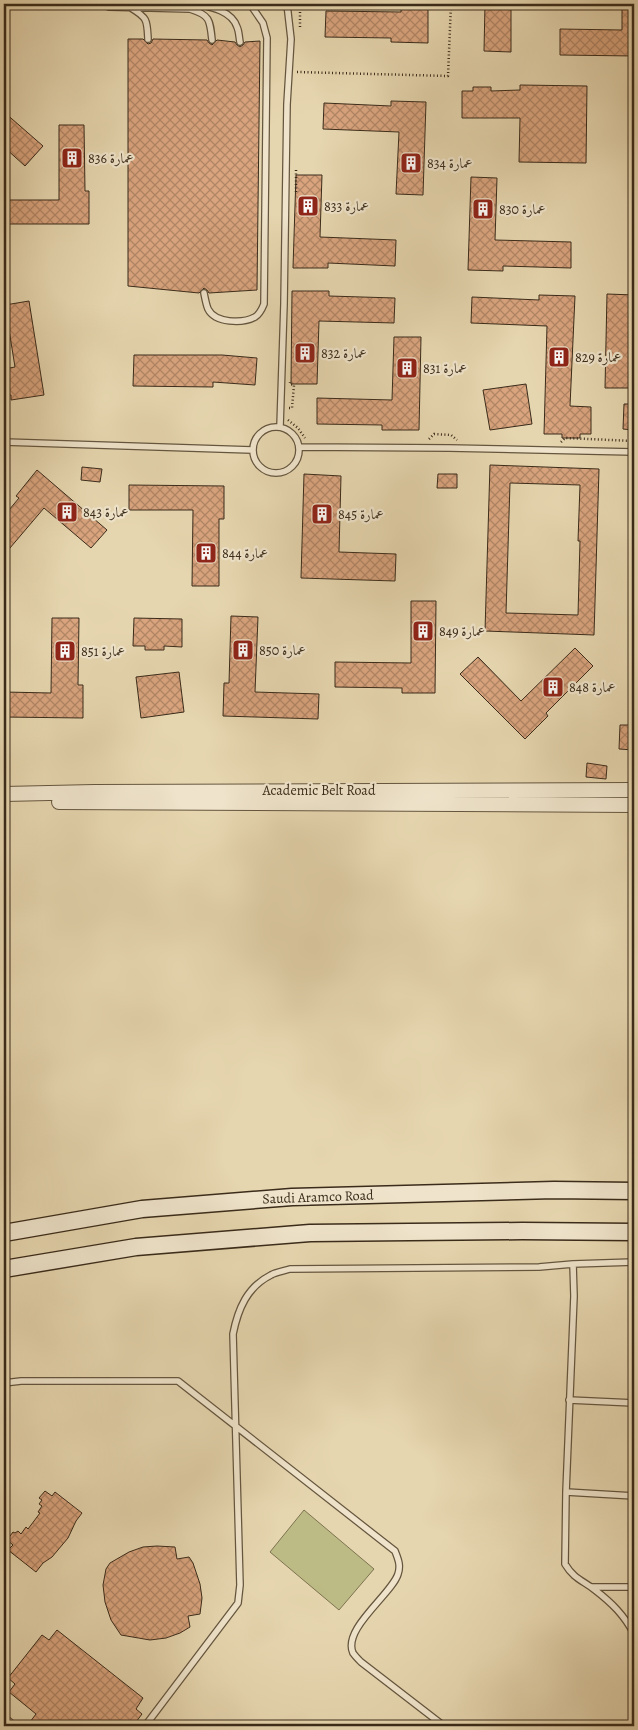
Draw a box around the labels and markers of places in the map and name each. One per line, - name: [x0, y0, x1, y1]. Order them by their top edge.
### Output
- building icon: عمارة 836: [60, 146, 84, 170]
- place label: عمارة 836: [88, 149, 134, 168]
- building icon: عمارة 834: [399, 151, 423, 175]
- place label: عمارة 834: [427, 154, 473, 173]
- building icon: عمارة 833: [296, 194, 320, 218]
- place label: عمارة 833: [324, 197, 369, 216]
- building icon: عمارة 830: [471, 197, 495, 221]
- place label: عمارة 830: [499, 200, 546, 219]
- building icon: عمارة 832: [293, 341, 317, 365]
- place label: عمارة 832: [321, 344, 367, 363]
- building icon: عمارة 829: [547, 345, 571, 369]
- place label: عمارة 829: [575, 348, 622, 367]
- building icon: عمارة 831: [395, 356, 419, 380]
- place label: عمارة 831: [423, 359, 467, 378]
- building icon: عمارة 843: [55, 500, 79, 524]
- building icon: عمارة 845: [310, 502, 334, 526]
- place label: عمارة 843: [83, 503, 129, 522]
- place label: عمارة 845: [338, 505, 384, 524]
- building icon: عمارة 844: [194, 541, 218, 565]
- place label: عمارة 844: [222, 544, 268, 563]
- building icon: عمارة 849: [411, 619, 435, 643]
- place label: عمارة 849: [439, 622, 485, 641]
- building icon: عمارة 850: [231, 638, 255, 662]
- building icon: عمارة 851: [53, 639, 77, 663]
- place label: عمارة 850: [259, 641, 306, 660]
- place label: عمارة 851: [81, 642, 125, 661]
- building icon: عمارة 848: [541, 675, 565, 699]
- place label: عمارة 848: [569, 678, 616, 697]

